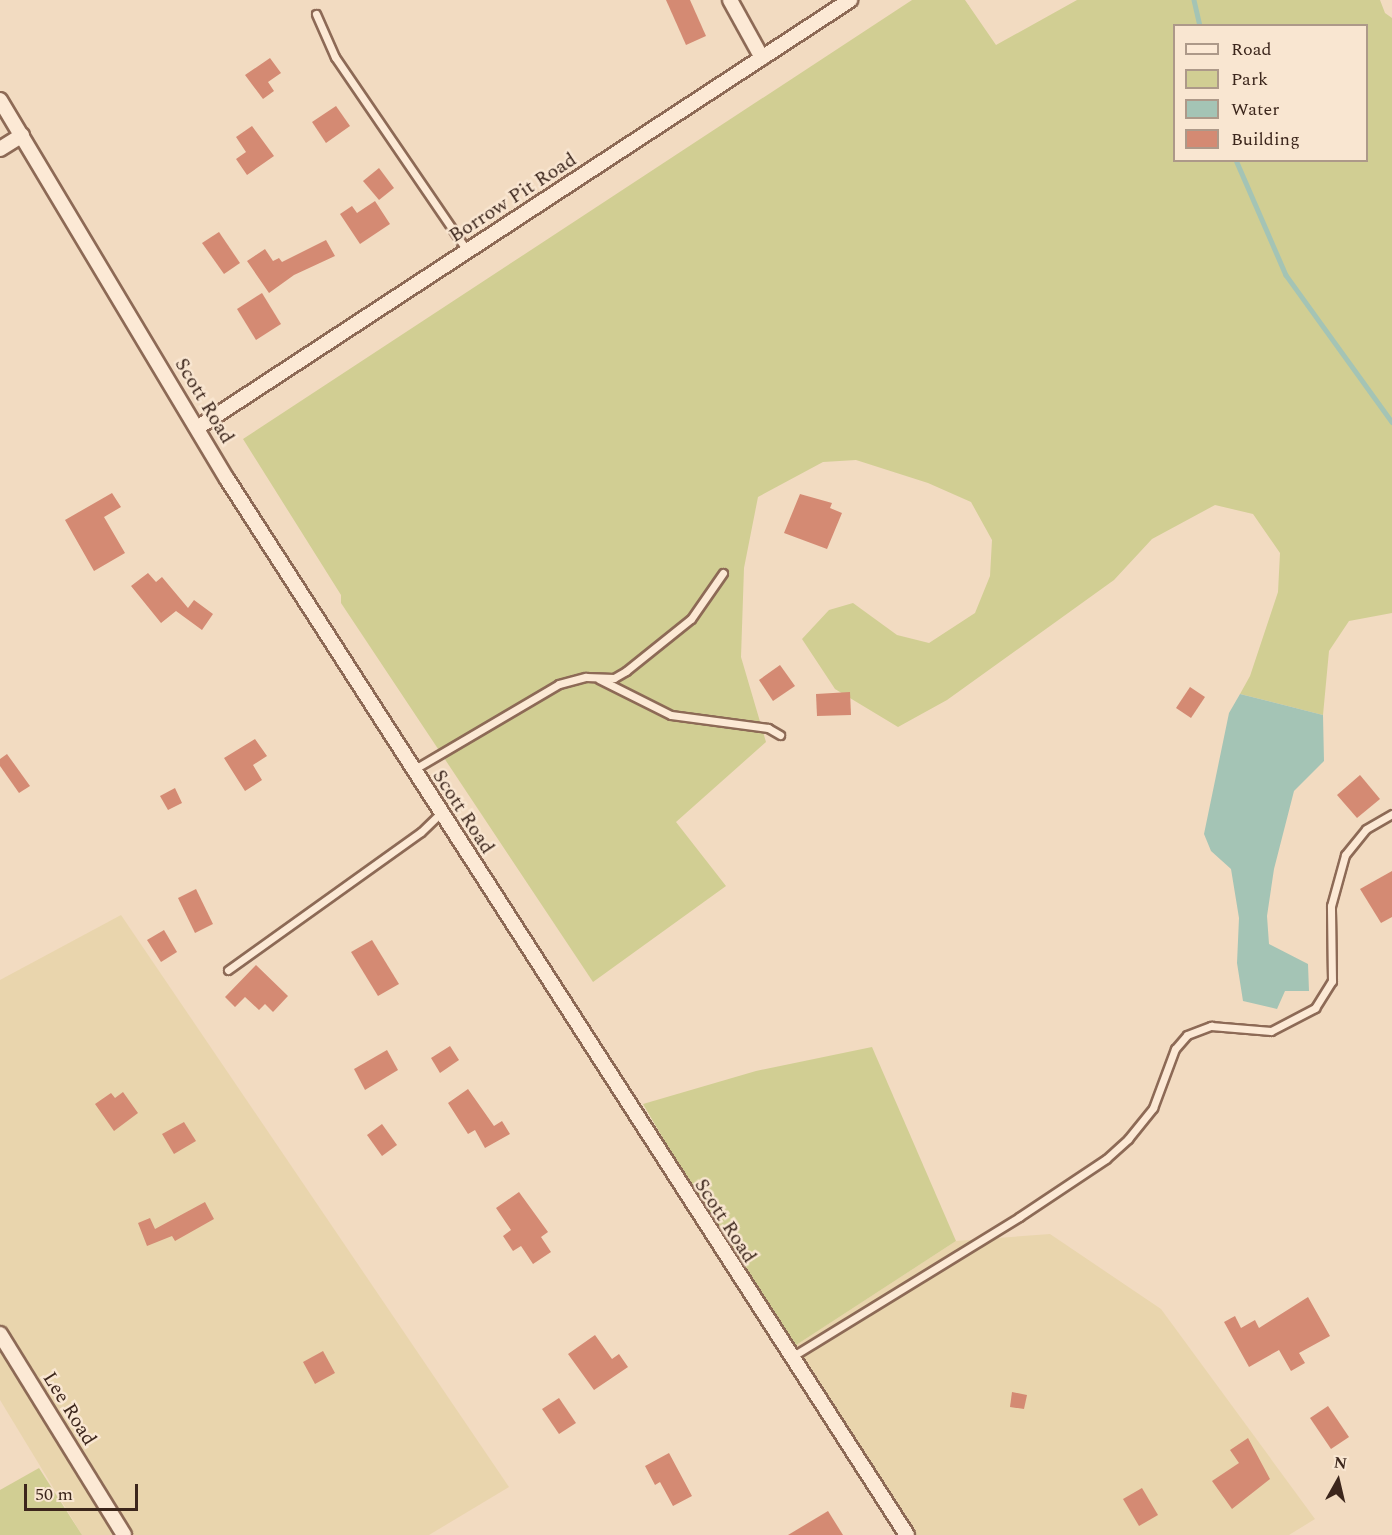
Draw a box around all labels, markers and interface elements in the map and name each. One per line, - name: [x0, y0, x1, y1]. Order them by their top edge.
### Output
- legend: [1173, 24, 1368, 162]
- text: Road: [1231, 36, 1272, 63]
- text: Park: [1231, 66, 1268, 93]
- text: Water: [1231, 96, 1279, 123]
- text: Building: [1231, 126, 1300, 153]
- street label: Borrow Pit Road: [445, 148, 581, 248]
- street label: Scott Road: [169, 354, 239, 448]
- street label: Scott Road: [427, 765, 499, 859]
- street label: Scott Road: [689, 1174, 761, 1268]
- street label: Lee Road: [37, 1368, 101, 1450]
- text: N: [1332, 1450, 1349, 1476]
- north arrow: [1308, 1451, 1368, 1511]
- scale bar: [27, 1472, 141, 1510]
- text: 50 m: [35, 1481, 73, 1508]

